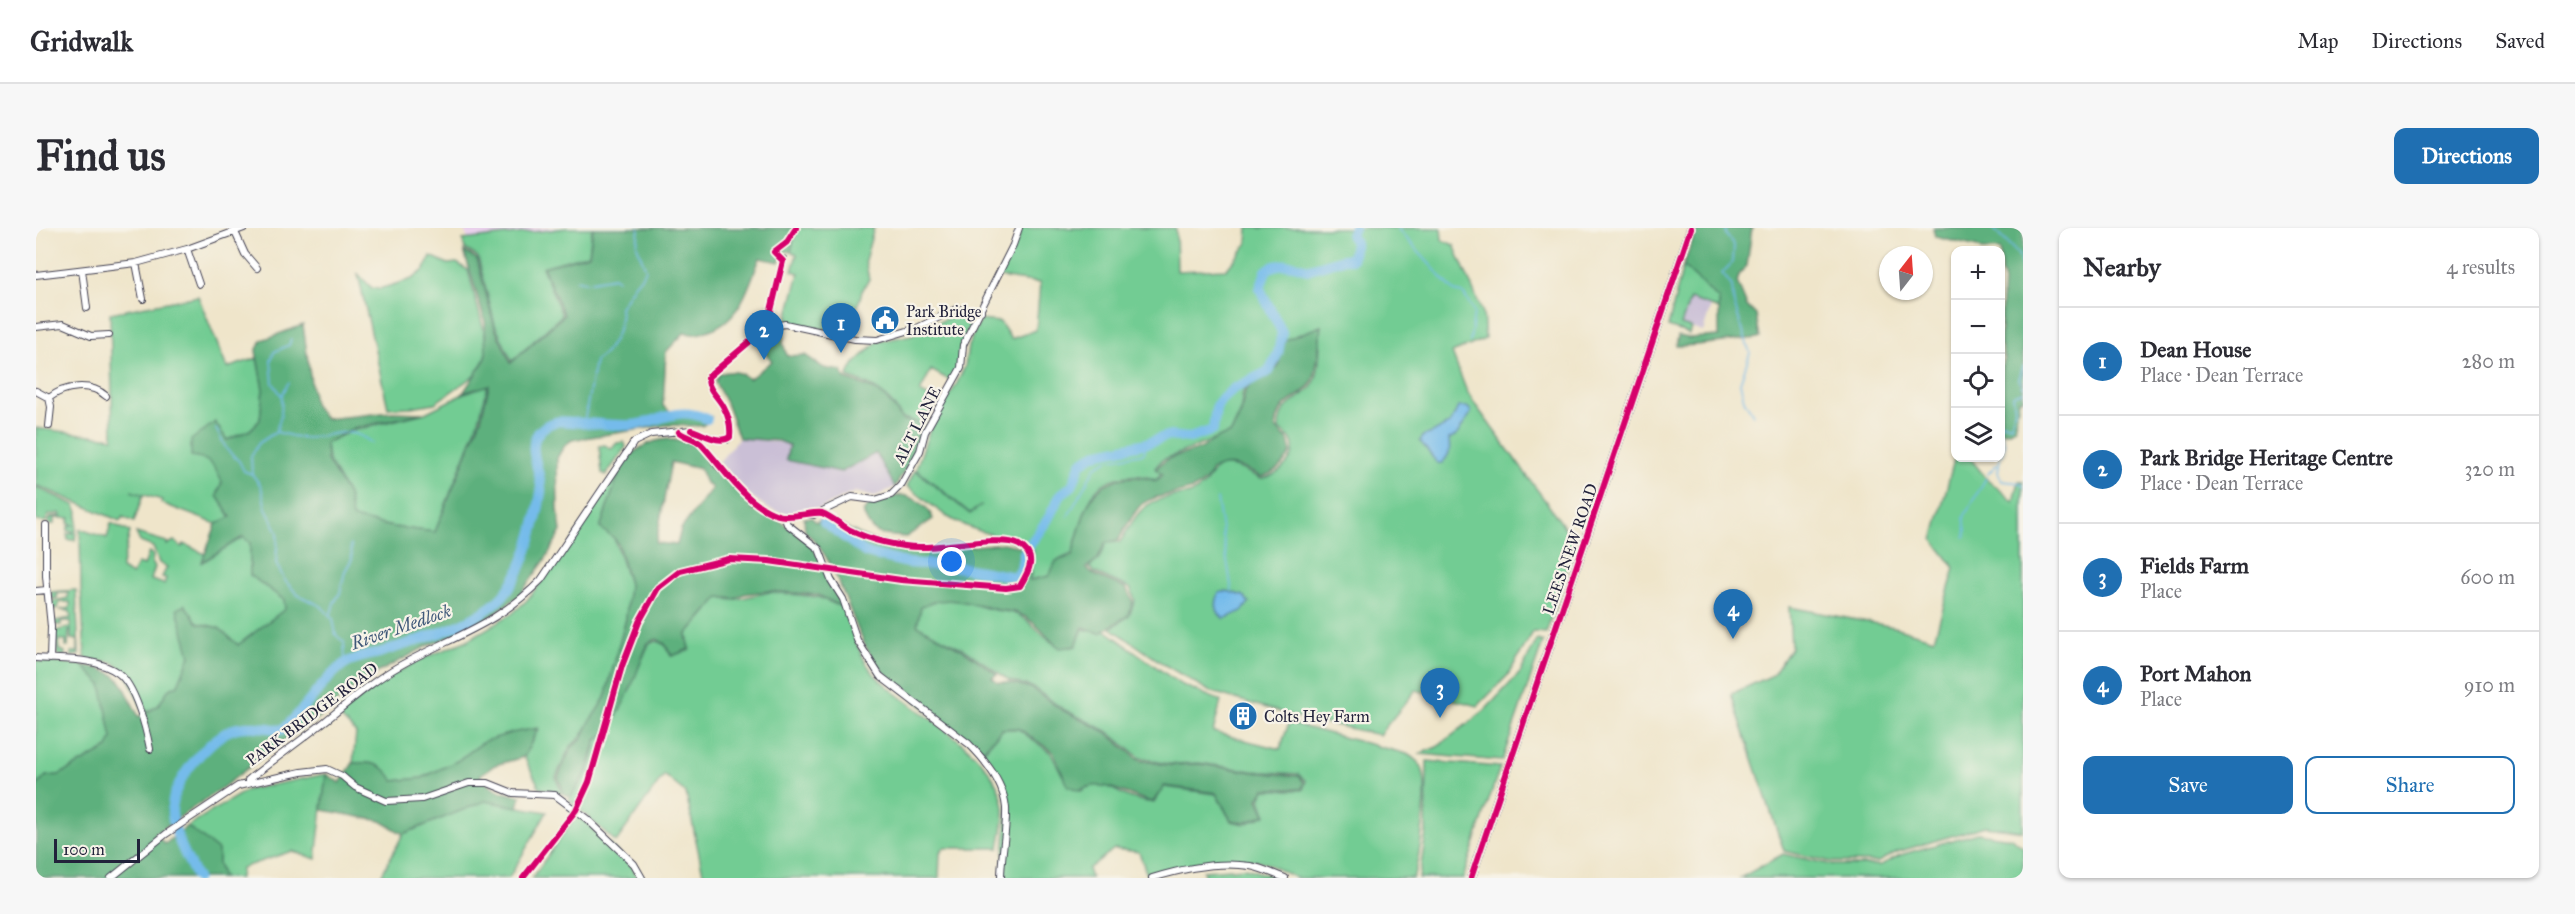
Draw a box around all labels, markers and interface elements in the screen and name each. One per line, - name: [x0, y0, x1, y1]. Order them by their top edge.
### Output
- text: Gridwalk: [30, 24, 133, 59]
- text: Map: [2298, 28, 2339, 54]
- text: Directions: [2372, 28, 2462, 54]
- text: Saved: [2495, 28, 2545, 54]
- button: Directions: [2394, 128, 2539, 184]
- text: Find us: [36, 130, 166, 182]
- north arrow: [1879, 246, 1933, 300]
- map controls: [1951, 246, 2005, 462]
- button: +: [1951, 246, 2005, 300]
- text: Nearby: [2083, 251, 2161, 283]
- text: 4 results: [2446, 255, 2515, 279]
- button: −: [1951, 300, 2005, 354]
- place label: Park Bridge Institute: [906, 302, 982, 339]
- pin: 1: [822, 304, 860, 353]
- public building icon: Park Bridge Institute: [869, 304, 901, 336]
- pin: 2: [744, 310, 784, 360]
- text: Dean House: [2140, 336, 2251, 363]
- text: 1: [2099, 349, 2106, 373]
- text: 280 m: [2462, 349, 2515, 373]
- button: locate: [1951, 354, 2005, 408]
- text: Place · Dean Terrace: [2140, 363, 2303, 387]
- street label: ALT LANE: [889, 383, 945, 468]
- button: layers: [1951, 408, 2005, 462]
- text: Park Bridge Heritage Centre: [2140, 444, 2393, 471]
- text: 2: [2098, 457, 2107, 481]
- text: 320 m: [2464, 457, 2515, 481]
- text: Place · Dean Terrace: [2140, 471, 2303, 495]
- street label: LEES NEW ROAD: [1539, 481, 1601, 617]
- your location: [937, 547, 966, 576]
- text: Fields Farm: [2140, 552, 2249, 579]
- text: 3: [2099, 565, 2107, 589]
- text: 600 m: [2460, 565, 2515, 589]
- text: Place: [2140, 579, 2182, 603]
- pin: 4: [1714, 590, 1752, 639]
- water label: River Medlock: [347, 600, 454, 655]
- street label: PARK BRIDGE ROAD: [242, 658, 382, 770]
- text: Port Mahon: [2140, 660, 2251, 687]
- pin: 3: [1420, 668, 1460, 718]
- text: 4: [2097, 673, 2108, 697]
- text: 910 m: [2464, 673, 2515, 697]
- text: Place: [2140, 687, 2182, 711]
- building icon: Colts Hey Farm: [1227, 700, 1259, 732]
- place label: Colts Hey Farm: [1264, 707, 1370, 726]
- button: Save: [2083, 756, 2293, 814]
- button: Share: [2305, 756, 2515, 814]
- scale bar: [54, 836, 140, 864]
- text: 100 m: [63, 840, 105, 859]

